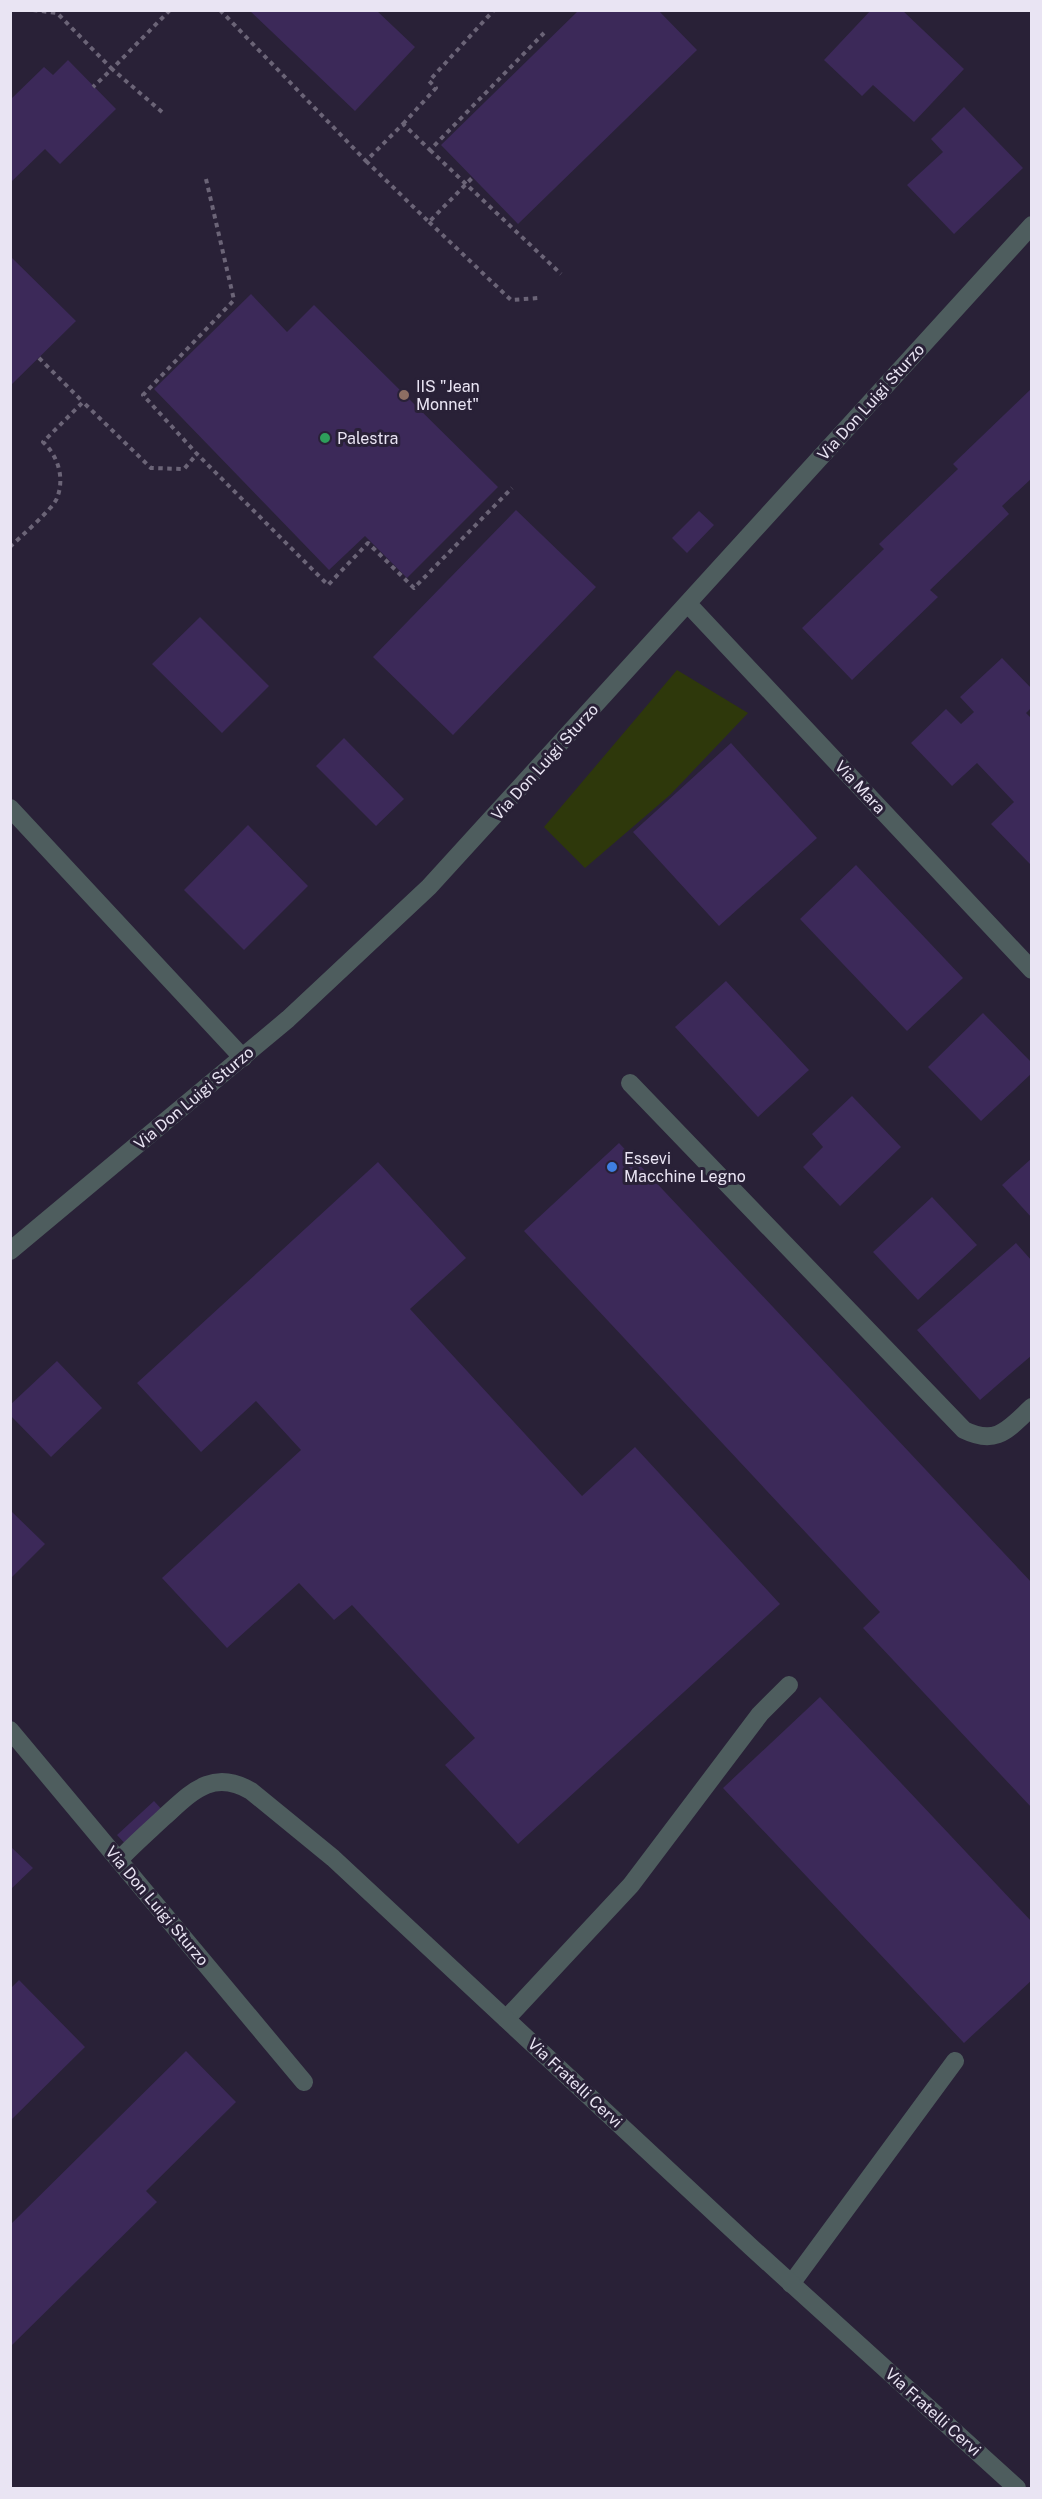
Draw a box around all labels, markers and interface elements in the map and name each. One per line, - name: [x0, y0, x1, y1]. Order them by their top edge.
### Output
- street label: Via Don Luigi Sturzo: [814, 340, 928, 464]
- place label: IIS "Jean Monnet": [416, 377, 480, 414]
- marker: IIS "Jean Monnet": [397, 388, 411, 402]
- place label: Palestra: [337, 429, 398, 448]
- marker: Palestra: [318, 431, 332, 445]
- street label: Via Don Luigi Sturzo: [488, 700, 602, 824]
- street label: Via Mara: [831, 757, 889, 817]
- street label: Via Don Luigi Sturzo: [130, 1042, 258, 1154]
- place label: Essevi Macchine Legno: [624, 1149, 746, 1186]
- marker: Essevi Macchine Legno: [605, 1160, 619, 1174]
- street label: Via Don Luigi Sturzo: [101, 1842, 213, 1970]
- street label: Via Fratelli Cervi: [524, 2034, 626, 2132]
- street label: Via Fratelli Cervi: [881, 2364, 985, 2460]

